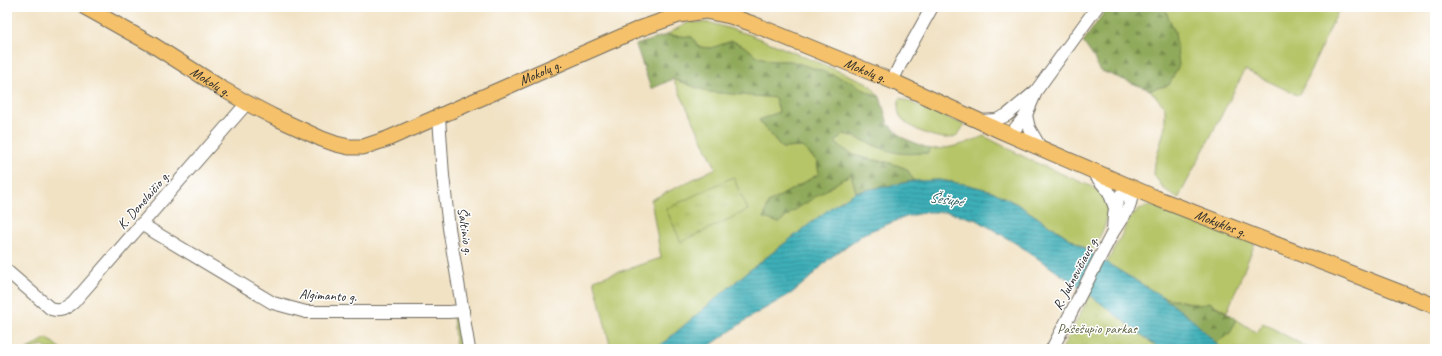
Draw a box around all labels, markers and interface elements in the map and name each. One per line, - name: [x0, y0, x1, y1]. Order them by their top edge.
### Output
- street label: Mokolų g.: [842, 54, 889, 87]
- street label: Mokolų g.: [517, 56, 564, 89]
- street label: Mokolų g.: [187, 63, 233, 101]
- street label: K. Donelaičio g.: [113, 168, 173, 233]
- water label: Šešupė: [928, 188, 967, 212]
- street label: Šaltinio g.: [454, 206, 477, 256]
- street label: Mokyklos g.: [1193, 206, 1249, 241]
- street label: R. Juknevičiaus g.: [1049, 234, 1102, 313]
- street label: Algimanto g.: [299, 286, 357, 306]
- park label: Pašešupio parkas: [1057, 320, 1138, 337]

